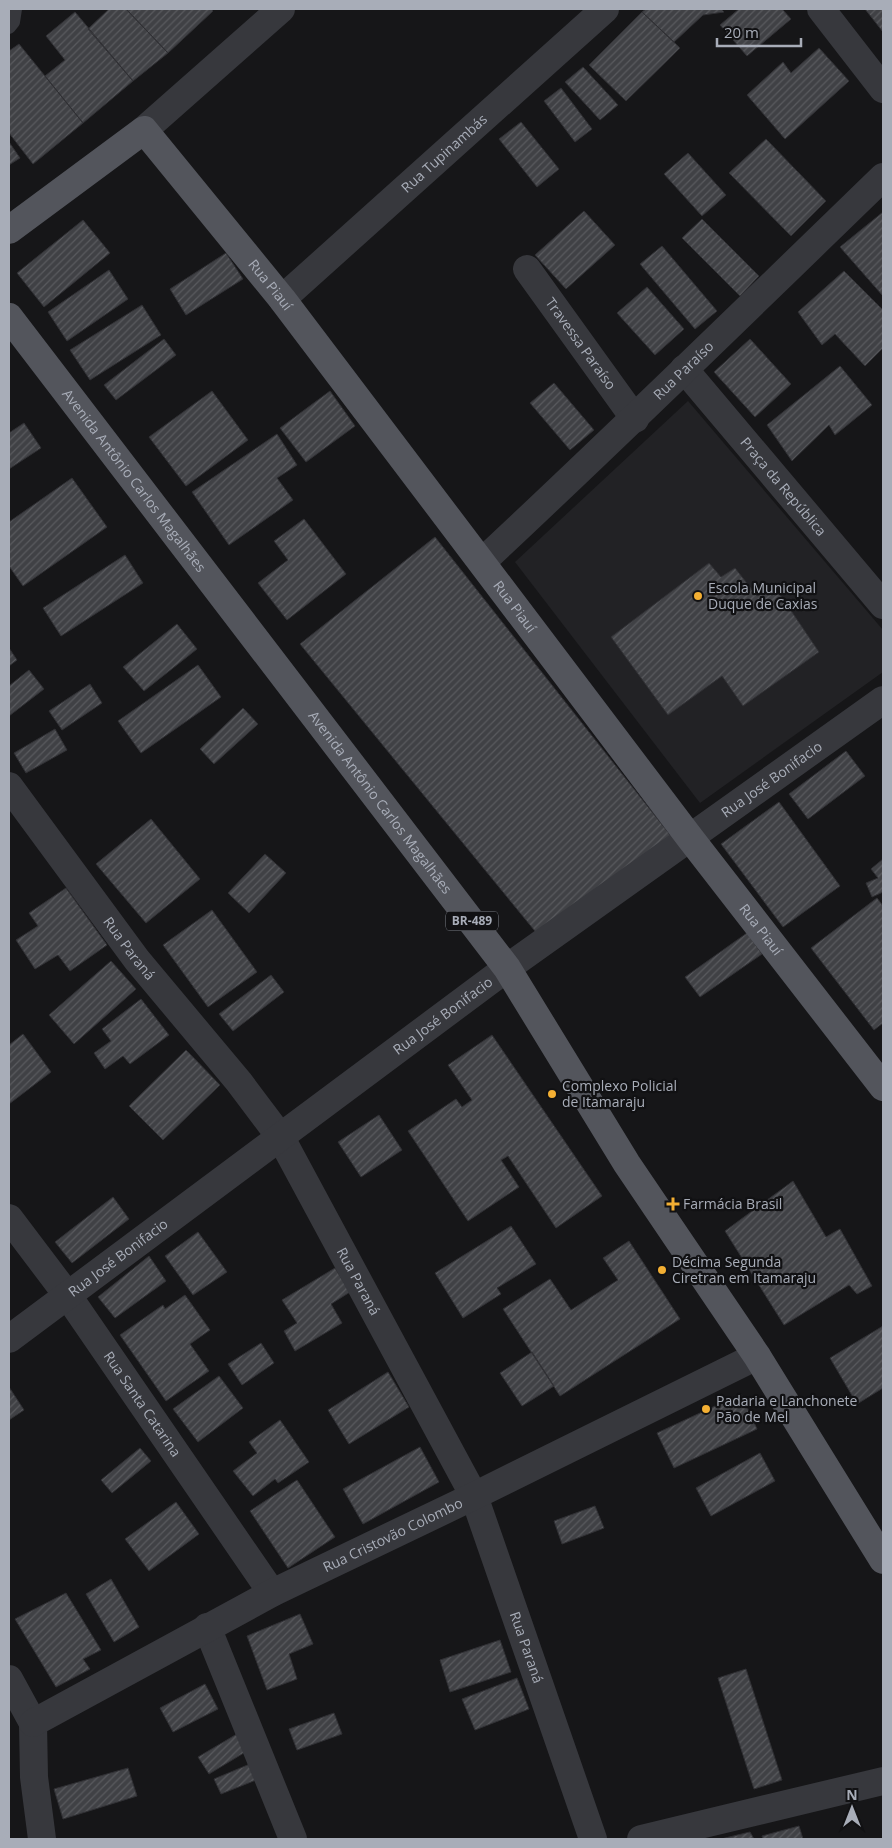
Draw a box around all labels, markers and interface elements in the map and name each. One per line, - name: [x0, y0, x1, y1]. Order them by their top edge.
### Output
- scale bar: [717, 15, 801, 47]
- text: 20 m: [724, 22, 759, 42]
- street label: Rua Tupinambás: [397, 109, 491, 197]
- street label: Rua Piauí: [244, 255, 298, 314]
- street label: Travessa Paraíso: [542, 293, 621, 393]
- street label: Rua Paraíso: [649, 336, 717, 404]
- street label: Avenida Antônio Carlos Magalhães: [58, 385, 211, 576]
- street label: Praça da República: [736, 433, 831, 540]
- street label: Rua Piauí: [489, 576, 541, 637]
- place label: Escola Municipal Duque de Caxias: [708, 578, 818, 613]
- marker: Escola Municipal Duque de Caxias: [692, 590, 704, 602]
- street label: Avenida Antônio Carlos Magalhães: [304, 707, 457, 898]
- street label: Rua José Bonifacio: [717, 736, 826, 821]
- street label: Rua Piauí: [735, 899, 788, 959]
- road number: BR-489: [446, 911, 498, 930]
- street label: Rua Paraná: [99, 913, 160, 984]
- street label: Rua José Bonifacio: [389, 972, 496, 1059]
- place label: Complexo Policial de Itamaraju: [562, 1076, 677, 1111]
- marker: Complexo Policial de Itamaraju: [546, 1088, 558, 1100]
- place label: Farmácia Brasil: [683, 1194, 782, 1213]
- marker: Farmácia Brasil: [667, 1198, 679, 1210]
- street label: Rua José Bonifacio: [64, 1214, 171, 1301]
- street label: Rua Paraná: [333, 1244, 385, 1319]
- place label: Décima Segunda Ciretran em Itamaraju: [672, 1252, 816, 1287]
- marker: Décima Segunda Ciretran em Itamaraju: [656, 1264, 668, 1276]
- street label: Rua Santa Catarina: [100, 1347, 186, 1460]
- place label: Padaria e Lanchonete Pão de Mel: [716, 1391, 858, 1426]
- marker: Padaria e Lanchonete Pão de Mel: [700, 1403, 712, 1415]
- street label: Rua Cristovão Colombo: [319, 1493, 466, 1576]
- street label: Rua Paraná: [506, 1609, 548, 1686]
- north arrow: [827, 1783, 877, 1833]
- text: N: [846, 1785, 858, 1804]

